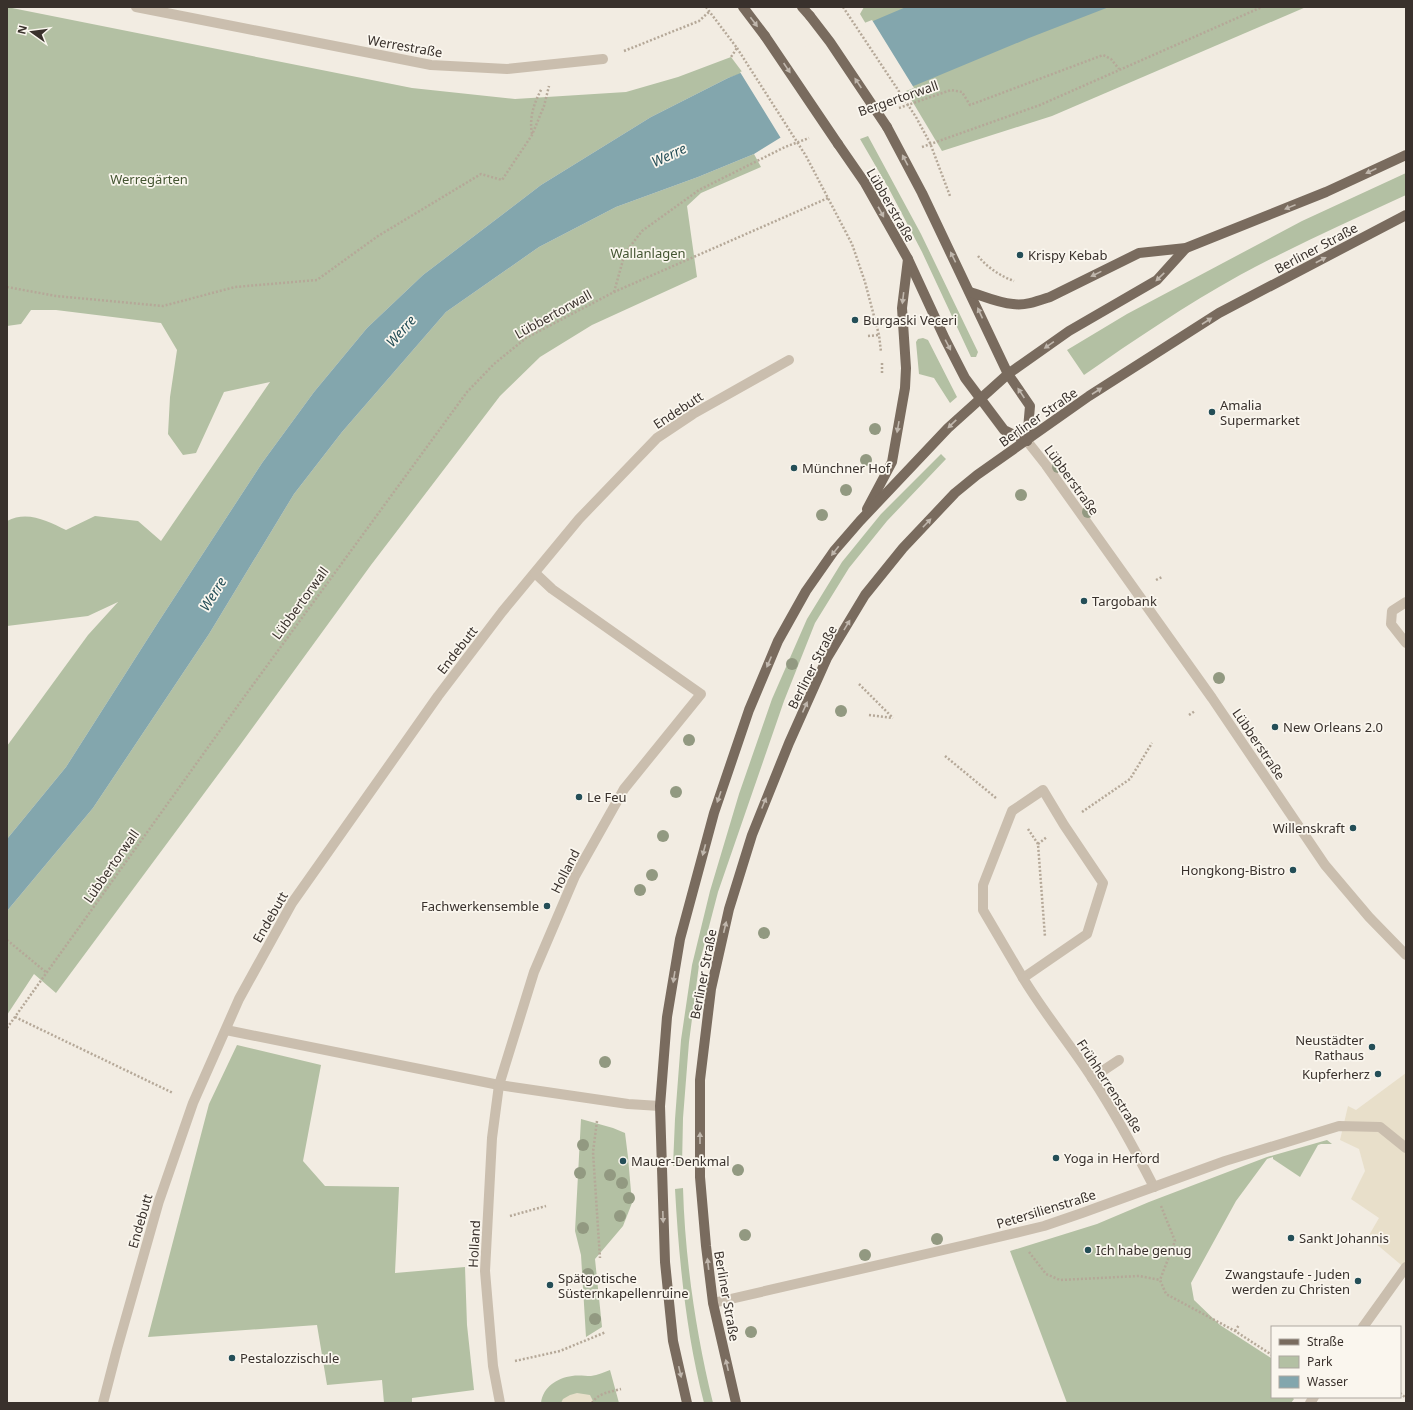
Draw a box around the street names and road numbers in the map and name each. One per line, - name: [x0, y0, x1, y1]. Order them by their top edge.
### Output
- street label: Werrestraße: [366, 31, 444, 61]
- street label: Bergertorwall: [855, 76, 941, 120]
- street label: Lübberstraße: [863, 165, 919, 245]
- street label: Berliner Straße: [1271, 219, 1361, 277]
- street label: Lübbertorwall: [511, 285, 595, 343]
- street label: Berliner Straße: [995, 383, 1081, 451]
- street label: Endebutt: [650, 387, 707, 433]
- street label: Lübberstraße: [1041, 441, 1103, 519]
- street label: Lübbertorwall: [268, 563, 332, 643]
- street label: Endebutt: [433, 622, 482, 678]
- street label: Berliner Straße: [783, 622, 841, 712]
- street label: Lübberstraße: [1228, 705, 1290, 783]
- street label: Lübbertorwall: [79, 826, 143, 906]
- street label: Holland: [546, 846, 584, 896]
- street label: Endebutt: [248, 888, 292, 946]
- street label: Berliner Straße: [685, 927, 721, 1021]
- street label: Frühherrenstraße: [1073, 1036, 1147, 1136]
- street label: Petersilienstraße: [994, 1185, 1098, 1233]
- street label: Endebutt: [124, 1191, 156, 1250]
- street label: Holland: [464, 1220, 484, 1268]
- street label: Berliner Straße: [710, 1249, 744, 1343]

